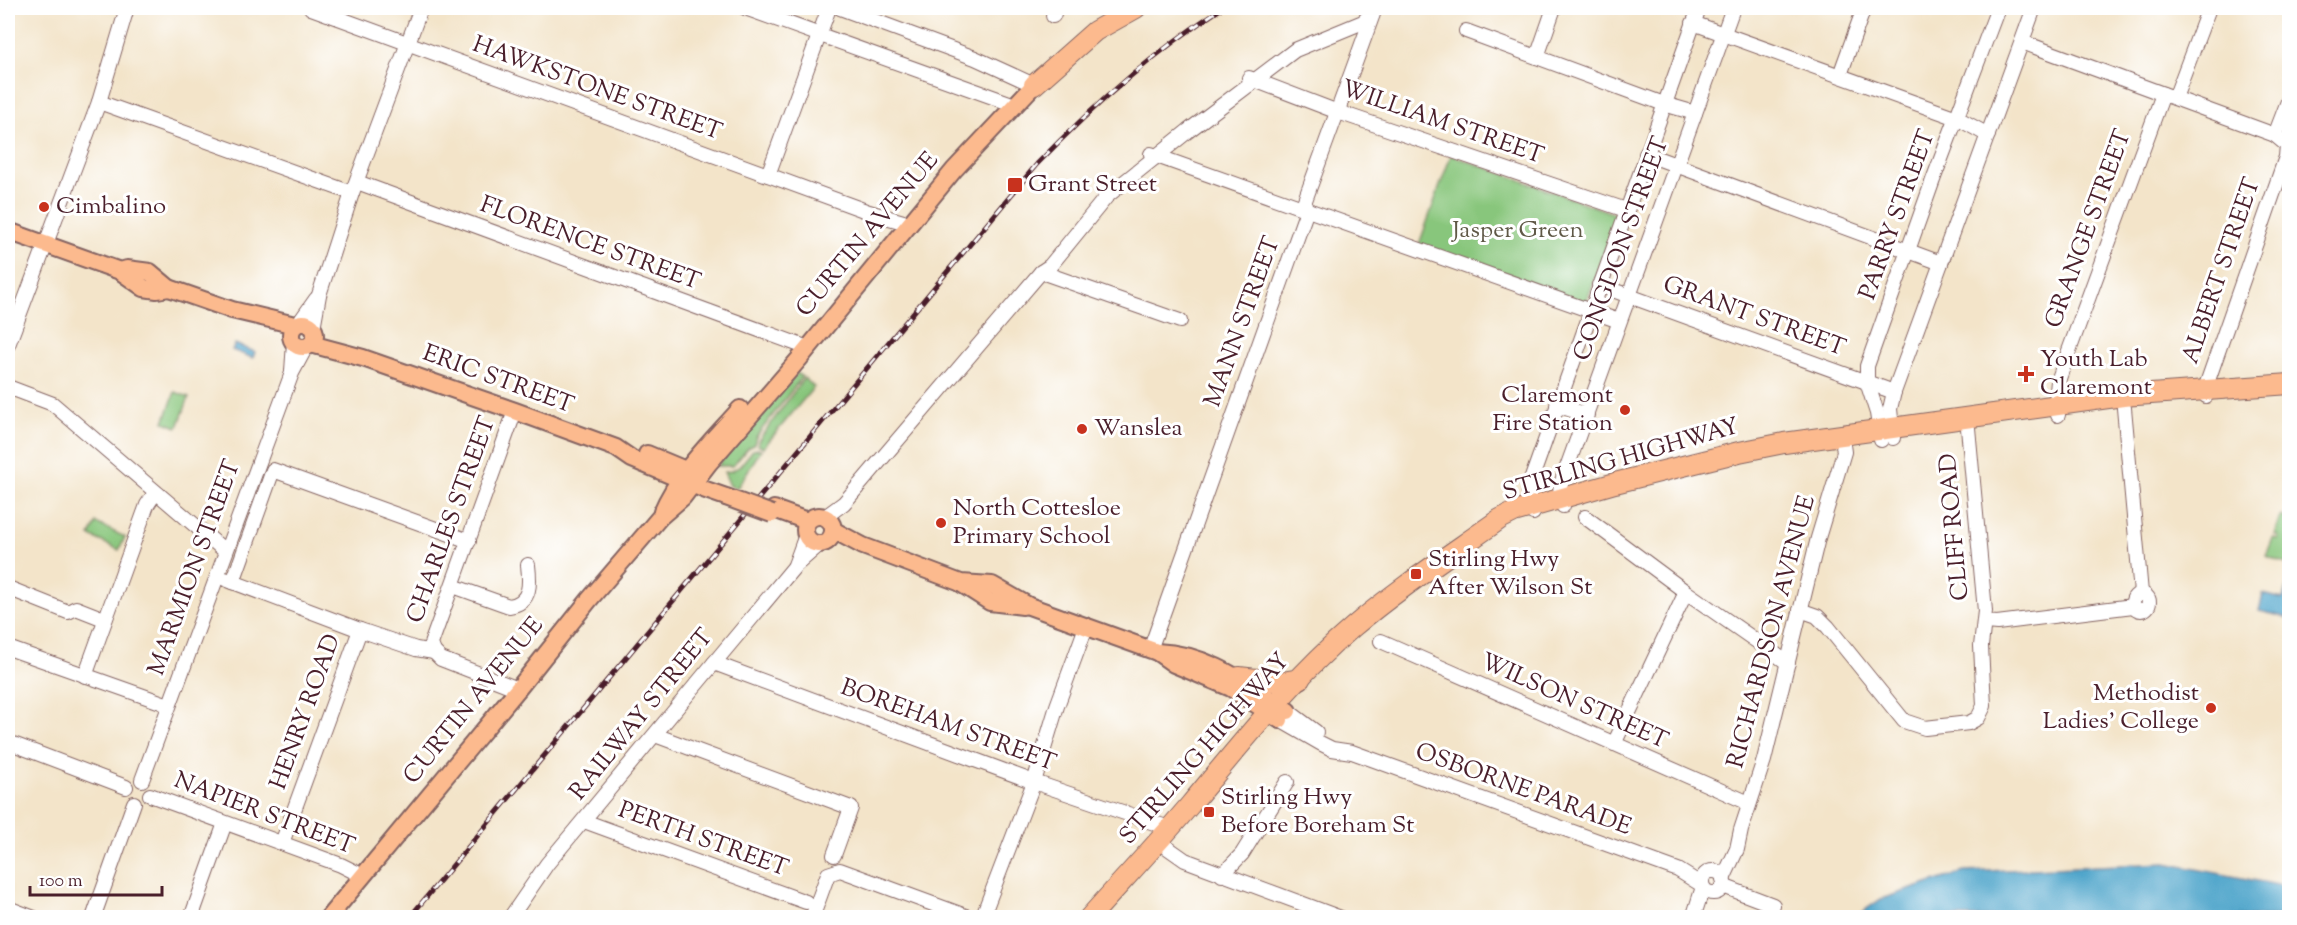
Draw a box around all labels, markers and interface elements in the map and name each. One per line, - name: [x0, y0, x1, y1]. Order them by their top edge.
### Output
- street label: HAWKSTONE STREET: [468, 28, 727, 150]
- street label: WILLIAM STREET: [1336, 72, 1548, 174]
- street label: PARRY STREET: [1851, 125, 1945, 305]
- street label: GRANGE STREET: [2037, 125, 2141, 333]
- street label: CONGDON STREET: [1566, 132, 1678, 366]
- street label: CURTIN AVENUE: [789, 145, 948, 325]
- place label: Grant Street: [1028, 168, 1157, 202]
- street label: ALBERT STREET: [2174, 173, 2270, 369]
- marker: Grant Street: [1006, 176, 1024, 194]
- street label: FLORENCE STREET: [475, 188, 705, 300]
- place label: Cimbalino: [56, 190, 166, 224]
- marker: Cimbalino: [37, 200, 51, 214]
- park label: Jasper Green: [1450, 214, 1584, 248]
- street label: MANN STREET: [1196, 232, 1290, 412]
- street label: GRANT STREET: [1658, 268, 1850, 366]
- street label: ERIC STREET: [418, 337, 578, 423]
- place label: Youth Lab Claremont: [2040, 343, 2152, 405]
- marker: Youth Lab Claremont: [2017, 365, 2035, 383]
- place label: Claremont Fire Station: [1493, 379, 1613, 441]
- marker: Claremont Fire Station: [1618, 403, 1632, 417]
- street label: STIRLING HIGHWAY: [1499, 410, 1743, 510]
- street label: CHARLES STREET: [399, 412, 505, 628]
- place label: Wanslea: [1094, 412, 1183, 446]
- marker: Wanslea: [1075, 422, 1089, 436]
- street label: CLIFF ROAD: [1932, 452, 1978, 602]
- street label: MARMION STREET: [140, 455, 250, 681]
- street label: RICHARDSON AVENUE: [1719, 491, 1825, 772]
- place label: North Cottesloe Primary School: [953, 492, 1121, 554]
- marker: North Cottesloe Primary School: [934, 516, 948, 530]
- place label: Stirling Hwy After Wilson St: [1428, 543, 1592, 605]
- marker: Stirling Hwy After Wilson St: [1409, 567, 1423, 581]
- street label: CURTIN AVENUE: [396, 610, 552, 792]
- street label: RAILWAY STREET: [562, 622, 722, 808]
- street label: HENRY ROAD: [262, 629, 350, 795]
- street label: WILSON STREET: [1475, 645, 1673, 759]
- street label: STIRLING HIGHWAY: [1112, 646, 1298, 852]
- street label: BOREHAM STREET: [835, 671, 1061, 781]
- place label: Methodist Ladies' College: [2043, 677, 2199, 739]
- marker: Methodist Ladies' College: [2204, 701, 2218, 715]
- street label: OSBORNE PARADE: [1410, 735, 1636, 845]
- street label: NAPIER STREET: [169, 764, 359, 864]
- place label: Stirling Hwy Before Boreham St: [1221, 781, 1414, 843]
- street label: PERTH STREET: [613, 794, 793, 887]
- marker: Stirling Hwy Before Boreham St: [1202, 805, 1216, 819]
- scale bar: [30, 859, 162, 897]
- text: 100 m: [39, 869, 83, 895]

